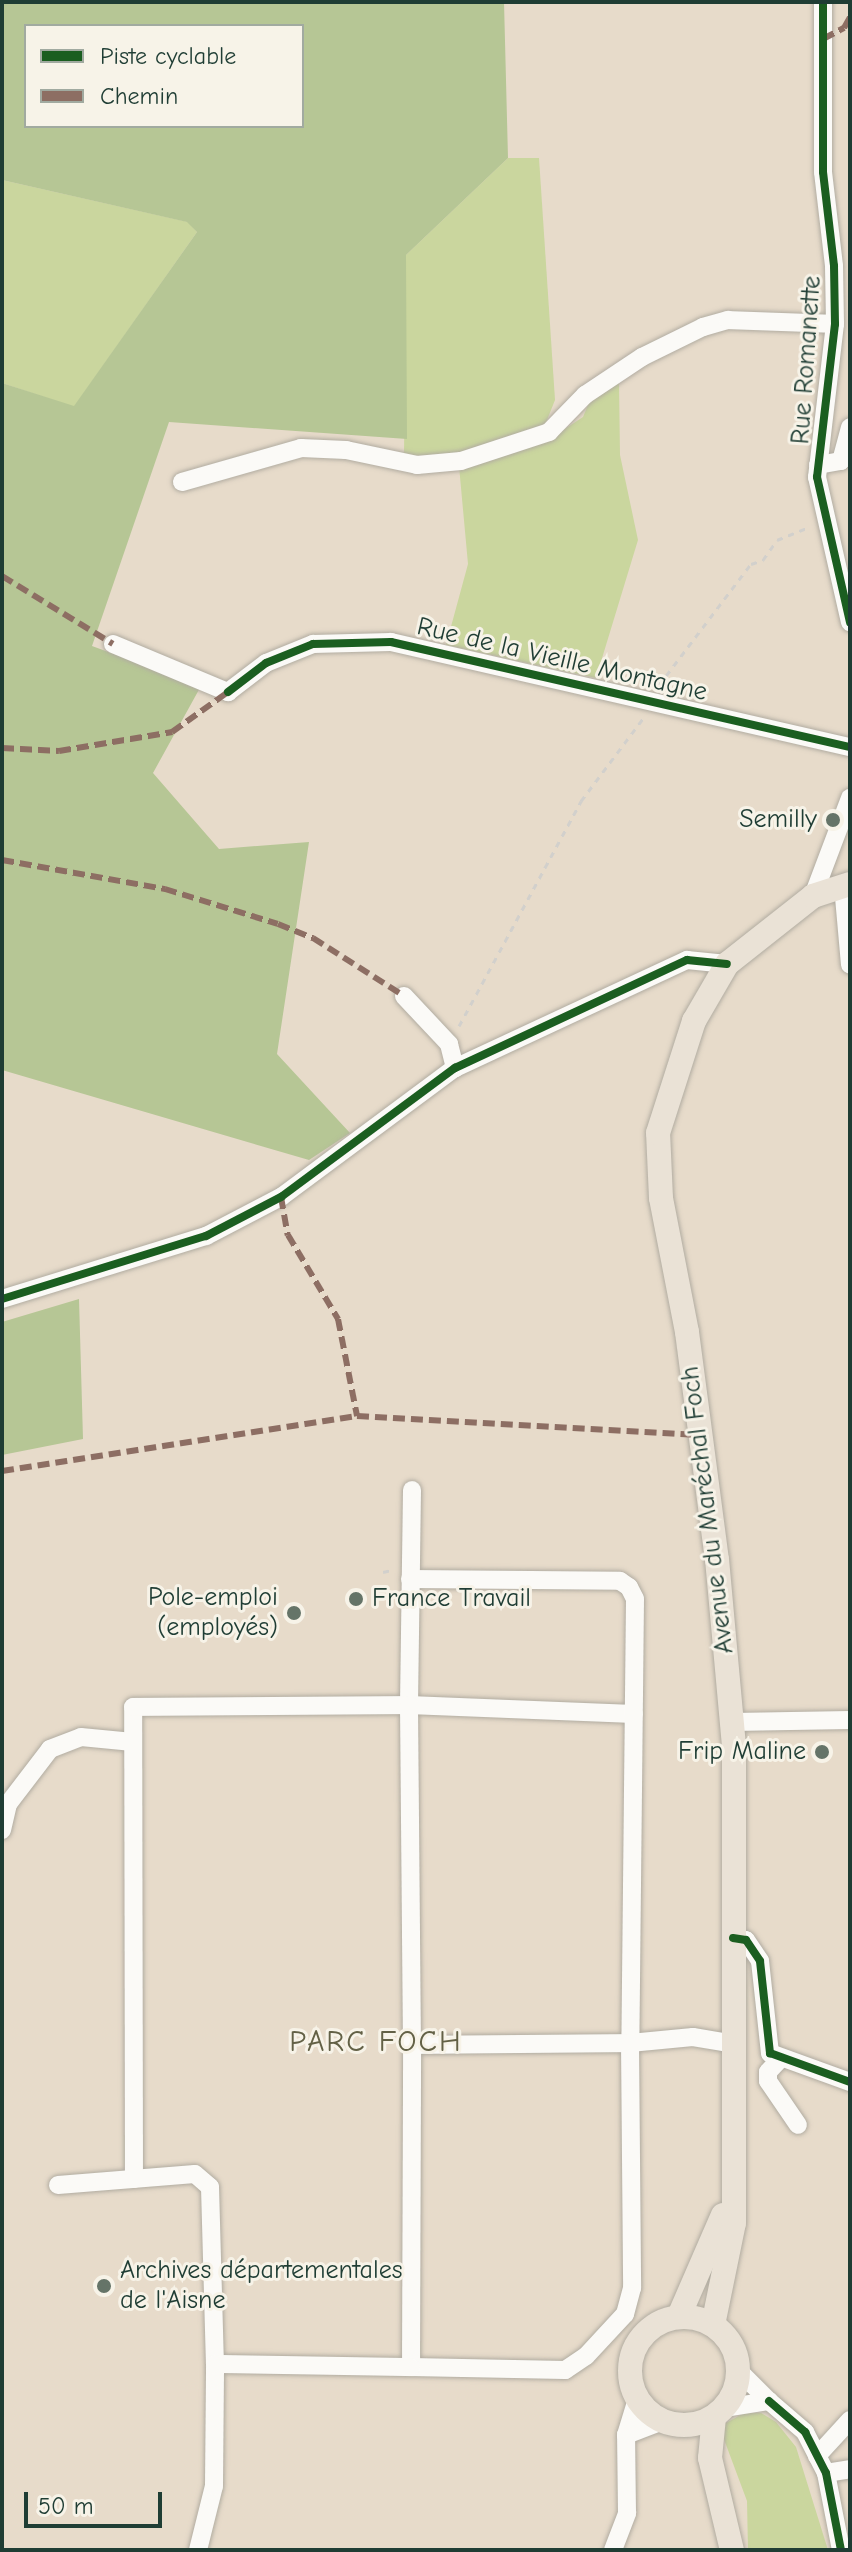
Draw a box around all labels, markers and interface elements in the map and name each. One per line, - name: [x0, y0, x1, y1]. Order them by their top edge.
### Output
- legend: [24, 24, 304, 128]
- text: Piste cyclable: [100, 42, 236, 70]
- text: Chemin: [100, 82, 178, 110]
- street label: Rue Romanette: [786, 275, 828, 445]
- street label: Rue de la Vieille Montagne: [414, 611, 710, 709]
- place label: Semilly: [739, 804, 817, 836]
- marker: Semilly: [824, 811, 842, 829]
- street label: Avenue du Maréchal Foch: [675, 1364, 741, 1656]
- place label: Pole-emploi (employés): [148, 1582, 278, 1644]
- place label: France Travail: [372, 1583, 531, 1615]
- marker: France Travail: [347, 1590, 365, 1608]
- marker: Pole-emploi (employés): [285, 1604, 303, 1622]
- place label: Frip Maline: [678, 1736, 806, 1768]
- marker: Frip Maline: [813, 1743, 831, 1761]
- district label: PARC FOCH: [289, 2024, 463, 2060]
- place label: Archives départementales de l'Aisne: [120, 2255, 402, 2316]
- marker: Archives départementales de l'Aisne: [95, 2277, 113, 2295]
- scale bar: [28, 2476, 166, 2526]
- text: 50 m: [38, 2492, 94, 2520]

